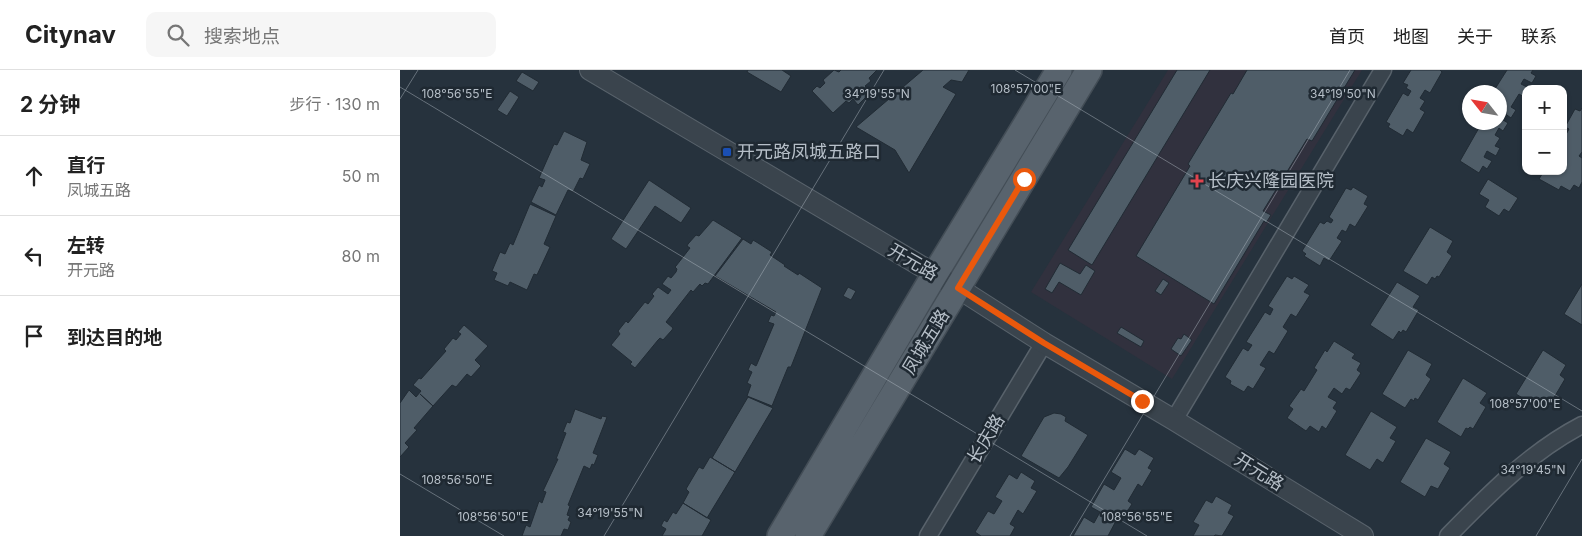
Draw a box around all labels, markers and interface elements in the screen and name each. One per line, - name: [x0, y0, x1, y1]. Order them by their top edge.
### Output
- search box: [146, 12, 496, 57]
- text: Citynav: [25, 20, 116, 49]
- icon: search: [164, 21, 192, 49]
- text: 搜索地点: [204, 25, 280, 48]
- text: 首页: [1329, 26, 1365, 47]
- text: 地图: [1393, 26, 1429, 47]
- text: 关于: [1457, 26, 1493, 47]
- text: 联系: [1521, 26, 1557, 47]
- text: 108°57'00"E: [991, 81, 1061, 96]
- north arrow: [1462, 85, 1507, 130]
- map controls: [1522, 85, 1567, 175]
- button: +: [1522, 85, 1567, 130]
- text: 108°56'55"E: [422, 86, 492, 101]
- text: 34°19'55"N: [844, 86, 910, 101]
- text: 34°19'50"N: [1310, 86, 1376, 101]
- text: 2 分钟: [20, 92, 80, 117]
- text: 步行 · 130 m: [289, 94, 380, 114]
- button: −: [1522, 130, 1567, 175]
- place label: 开元路凤城五路口: [737, 141, 881, 162]
- marker: 开元路凤城五路口: [721, 146, 733, 158]
- text: 直行: [67, 154, 105, 177]
- icon: ahead: [20, 162, 48, 190]
- text: 50 m: [342, 166, 380, 186]
- route start: [1013, 168, 1036, 191]
- place label: 长庆兴隆园医院: [1208, 170, 1334, 191]
- marker: 长庆兴隆园医院: [1190, 174, 1204, 188]
- text: 凤城五路: [67, 180, 131, 200]
- text: 左转: [67, 234, 105, 257]
- street label: 开元路: [885, 239, 942, 284]
- icon: left: [20, 242, 48, 270]
- text: 80 m: [341, 246, 380, 266]
- text: 开元路: [67, 260, 115, 280]
- street label: 凤城五路: [898, 305, 953, 378]
- icon: arrive: [20, 322, 48, 350]
- text: 到达目的地: [67, 326, 162, 349]
- route end: [1131, 390, 1154, 413]
- text: 108°57'00"E: [1490, 396, 1560, 411]
- street label: 长庆路: [963, 410, 1008, 467]
- street label: 开元路: [1231, 448, 1288, 495]
- text: 34°19'45"N: [1500, 462, 1566, 477]
- text: 108°56'50"E: [421, 472, 493, 487]
- text: 34°19'55"N: [577, 505, 643, 520]
- text: 108°56'50"E: [457, 509, 529, 524]
- text: 108°56'55"E: [1102, 509, 1172, 524]

